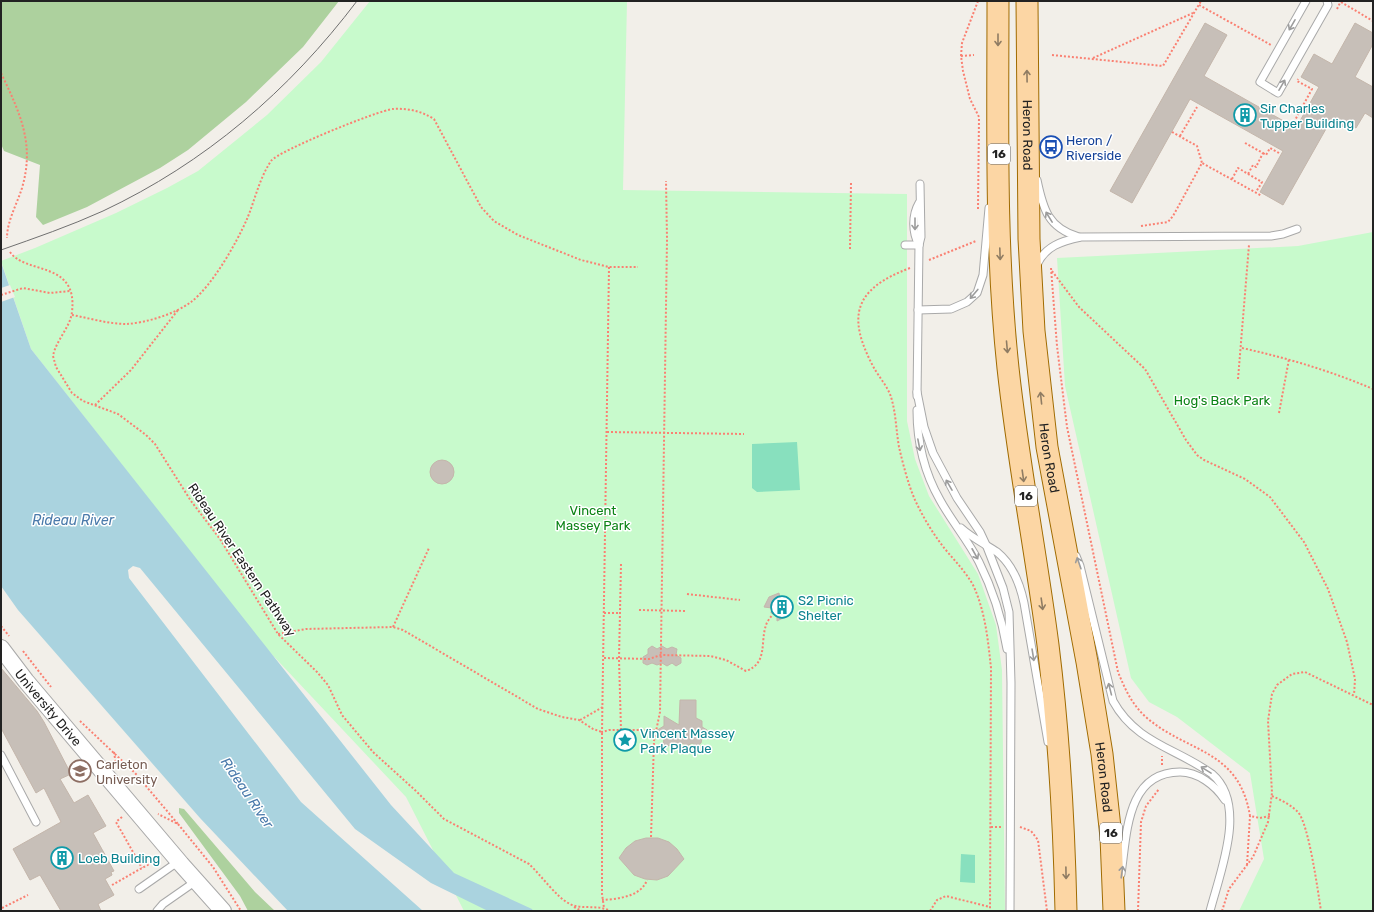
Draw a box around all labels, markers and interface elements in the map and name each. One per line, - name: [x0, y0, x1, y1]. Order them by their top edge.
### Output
- one-way arrow: [1287, 19, 1295, 31]
- one-way arrow: [994, 33, 1002, 46]
- one-way arrow: [1023, 70, 1031, 83]
- one-way arrow: [1278, 80, 1286, 92]
- street label: Heron Road: [1020, 100, 1036, 170]
- place label: Sir Charles Tupper Building: [1260, 101, 1354, 132]
- building icon: Sir Charles Tupper Building: [1232, 102, 1258, 128]
- place label: Heron / Riverside: [1066, 133, 1122, 163]
- bus stop icon: Heron / Riverside: [1038, 134, 1064, 160]
- road number: 16: [988, 144, 1010, 164]
- one-way arrow: [1045, 212, 1053, 223]
- one-way arrow: [911, 217, 919, 230]
- one-way arrow: [997, 247, 1004, 260]
- one-way arrow: [970, 289, 979, 299]
- one-way arrow: [1003, 340, 1010, 353]
- one-way arrow: [1037, 392, 1045, 405]
- park label: Hog's Back Park: [1174, 393, 1271, 409]
- street label: Heron Road: [1037, 422, 1063, 494]
- one-way arrow: [916, 438, 924, 451]
- one-way arrow: [1019, 469, 1027, 482]
- one-way arrow: [944, 479, 952, 491]
- street label: Rideau River Eastern Pathway: [185, 481, 299, 639]
- road number: 16: [1015, 486, 1037, 506]
- park label: Vincent Massey Park: [556, 503, 631, 533]
- water label: Rideau River: [32, 512, 115, 529]
- one-way arrow: [971, 548, 979, 560]
- one-way arrow: [1075, 557, 1082, 570]
- place label: S2 Picnic Shelter: [798, 593, 854, 623]
- building icon: S2 Picnic Shelter: [769, 594, 795, 620]
- one-way arrow: [1038, 597, 1046, 610]
- one-way arrow: [1029, 649, 1037, 662]
- street label: University Drive: [12, 666, 85, 749]
- one-way arrow: [1106, 683, 1114, 696]
- place label: Vincent Massey Park Plaque: [640, 726, 735, 756]
- place icon: Vincent Massey Park Plaque: [612, 727, 638, 753]
- street label: Heron Road: [1093, 741, 1116, 813]
- water label: Rideau River: [217, 754, 277, 832]
- place label: Carleton University: [96, 757, 157, 787]
- school or university icon: Carleton University: [67, 758, 93, 784]
- one-way arrow: [1200, 766, 1212, 774]
- road number: 16: [1100, 823, 1122, 843]
- building icon: Loeb Building: [49, 845, 75, 871]
- place label: Loeb Building: [78, 851, 160, 867]
- one-way arrow: [1062, 866, 1069, 879]
- one-way arrow: [1118, 866, 1126, 879]

